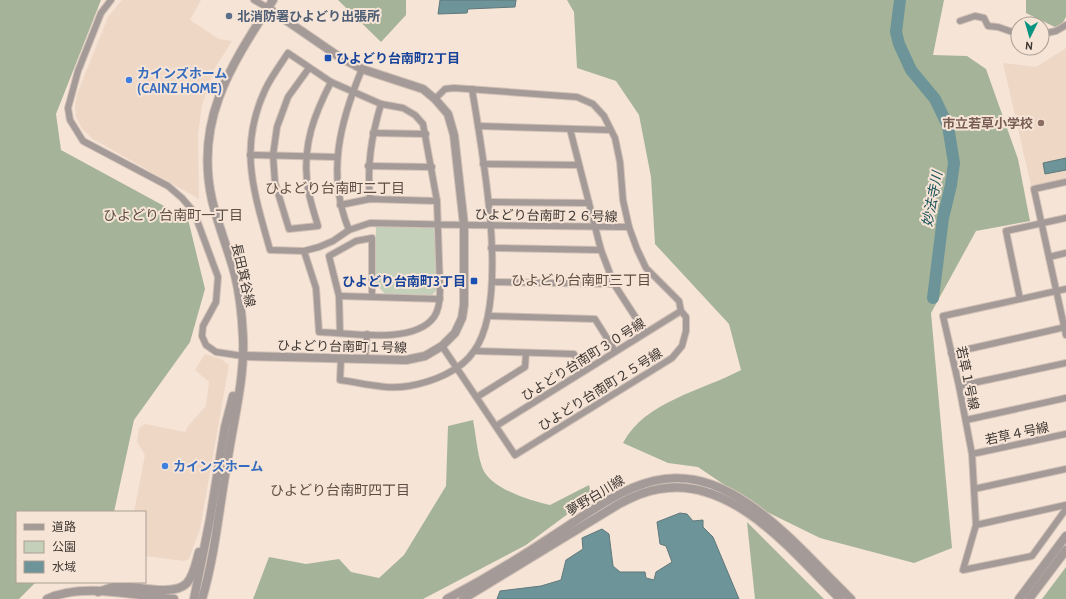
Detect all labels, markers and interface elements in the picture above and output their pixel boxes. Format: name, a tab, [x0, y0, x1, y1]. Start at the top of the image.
place label: 北消防署ひよどり出張所	[237, 8, 380, 24]
marker: 北消防署ひよどり出張所	[224, 11, 234, 21]
north arrow	[1010, 16, 1050, 56]
text: N	[1025, 39, 1034, 53]
place label: ひよどり台南町2丁目	[336, 50, 460, 66]
marker: ひよどり台南町2丁目	[323, 53, 333, 63]
place label: カインズホーム (CAINZ HOME)	[137, 65, 227, 96]
marker: カインズホーム (CAINZ HOME)	[124, 75, 134, 85]
place label: 市立若草小学校	[942, 115, 1033, 131]
marker: 市立若草小学校	[1036, 118, 1046, 128]
water label: 妙法寺川	[918, 168, 947, 228]
district label: ひよどり台南町二丁目	[265, 179, 405, 197]
district label: ひよどり台南町一丁目	[103, 206, 243, 224]
street label: ひよどり台南町２６号線	[474, 206, 618, 224]
street label: 長田箕谷線	[229, 242, 259, 308]
district label: ひよどり台南町三丁目	[511, 271, 651, 289]
place label: ひよどり台南町3丁目	[342, 273, 466, 289]
marker: ひよどり台南町3丁目	[469, 276, 479, 286]
street label: ひよどり台南町３０号線	[518, 314, 648, 404]
street label: ひよどり台南町１号線	[277, 337, 407, 355]
street label: ひよどり台南町２５号線	[535, 344, 665, 434]
street label: 若草１号線	[953, 345, 983, 411]
street label: 若草４号線	[984, 418, 1050, 448]
place label: カインズホーム	[173, 458, 263, 474]
marker: カインズホーム	[160, 461, 170, 471]
street label: 夢野白川線	[563, 471, 627, 519]
district label: ひよどり台南町四丁目	[270, 481, 410, 499]
legend	[16, 511, 146, 583]
text: 道路	[52, 519, 76, 534]
text: 公園	[52, 539, 76, 554]
text: 水域	[52, 559, 76, 574]

